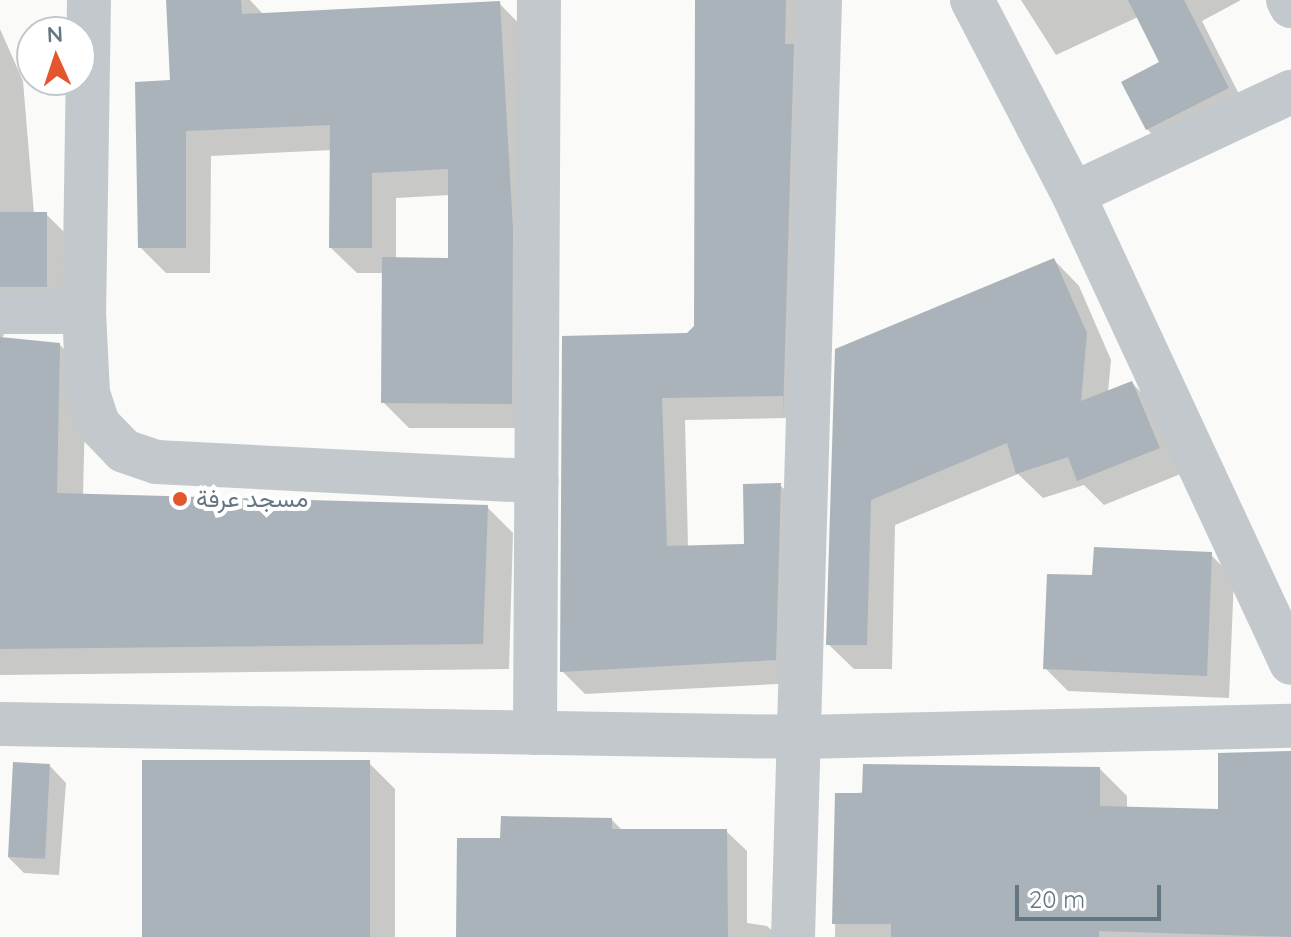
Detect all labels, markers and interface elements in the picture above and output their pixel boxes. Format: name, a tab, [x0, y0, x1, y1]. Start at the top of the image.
north arrow	[16, 16, 96, 96]
text: N	[46, 20, 64, 48]
place label: مسجد عرفة	[196, 485, 308, 513]
marker: مسجد عرفة	[171, 490, 189, 508]
scale bar	[1019, 869, 1165, 919]
text: 20 m	[1029, 884, 1085, 914]

